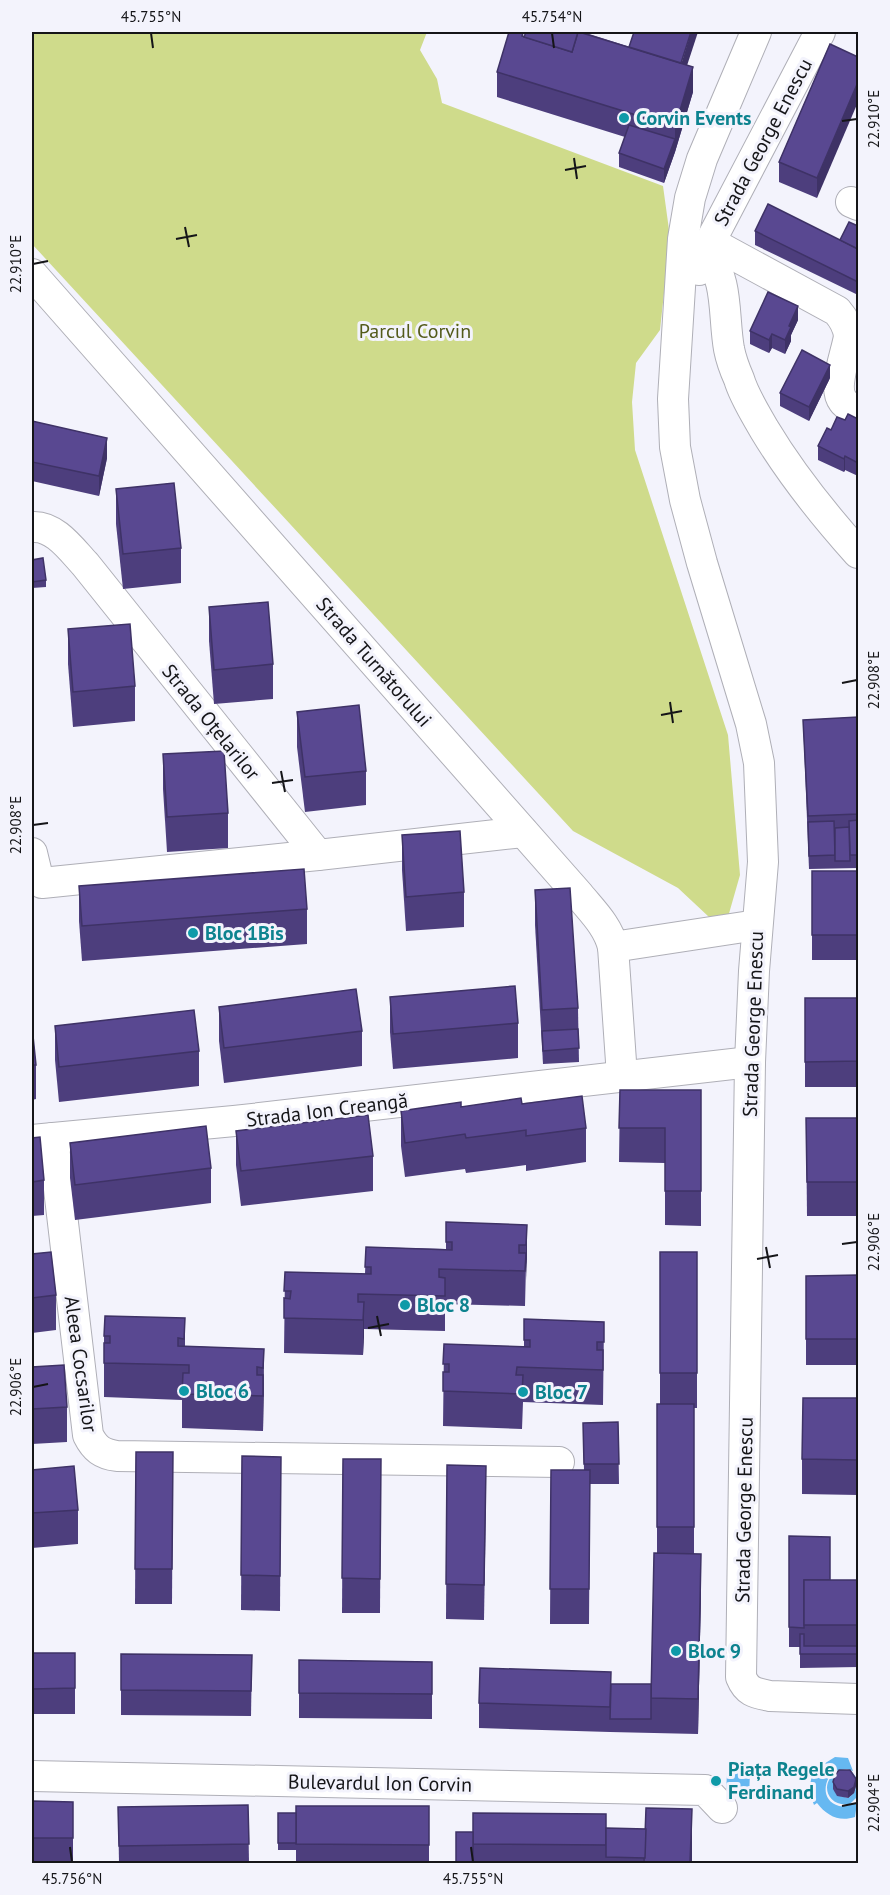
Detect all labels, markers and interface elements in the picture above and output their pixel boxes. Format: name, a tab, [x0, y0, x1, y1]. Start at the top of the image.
text: 45.755°N	[121, 7, 181, 26]
text: 45.754°N	[522, 7, 582, 26]
street label: Strada George Enescu	[708, 54, 818, 230]
text: 22.910°E	[864, 90, 883, 148]
place label: Corvin Events	[636, 105, 751, 131]
marker: Corvin Events	[617, 111, 631, 125]
text: 22.910°E	[6, 235, 25, 293]
park label: Parcul Corvin	[359, 318, 471, 344]
street label: Strada Turnătorului	[310, 592, 438, 732]
text: 22.908°E	[864, 651, 883, 709]
street label: Strada Oțelarilor	[156, 659, 266, 785]
text: 22.908°E	[6, 796, 25, 854]
place label: Bloc 1Bis	[205, 920, 284, 946]
marker: Bloc 1Bis	[186, 926, 200, 940]
street label: Strada George Enescu	[737, 931, 769, 1117]
street label: Strada Ion Creangă	[245, 1087, 409, 1133]
text: 22.906°E	[864, 1213, 883, 1271]
place label: Bloc 8	[417, 1292, 470, 1318]
street label: Aleea Cocsarilor	[59, 1294, 103, 1434]
marker: Bloc 8	[398, 1298, 412, 1312]
text: 22.906°E	[6, 1358, 25, 1416]
place label: Bloc 6	[196, 1378, 249, 1404]
place label: Bloc 7	[535, 1379, 588, 1405]
marker: Bloc 6	[177, 1384, 191, 1398]
marker: Bloc 7	[516, 1385, 530, 1399]
street label: Strada George Enescu	[729, 1417, 759, 1603]
place label: Bloc 9	[688, 1638, 741, 1664]
marker: Bloc 9	[669, 1644, 683, 1658]
place label: Piața Regele Ferdinand	[728, 1756, 835, 1805]
street label: Bulevardul Ion Corvin	[288, 1768, 472, 1798]
marker: Piața Regele Ferdinand	[709, 1774, 723, 1788]
text: 22.904°E	[864, 1774, 883, 1832]
text: 45.756°N	[42, 1869, 102, 1888]
text: 45.755°N	[443, 1869, 503, 1888]

